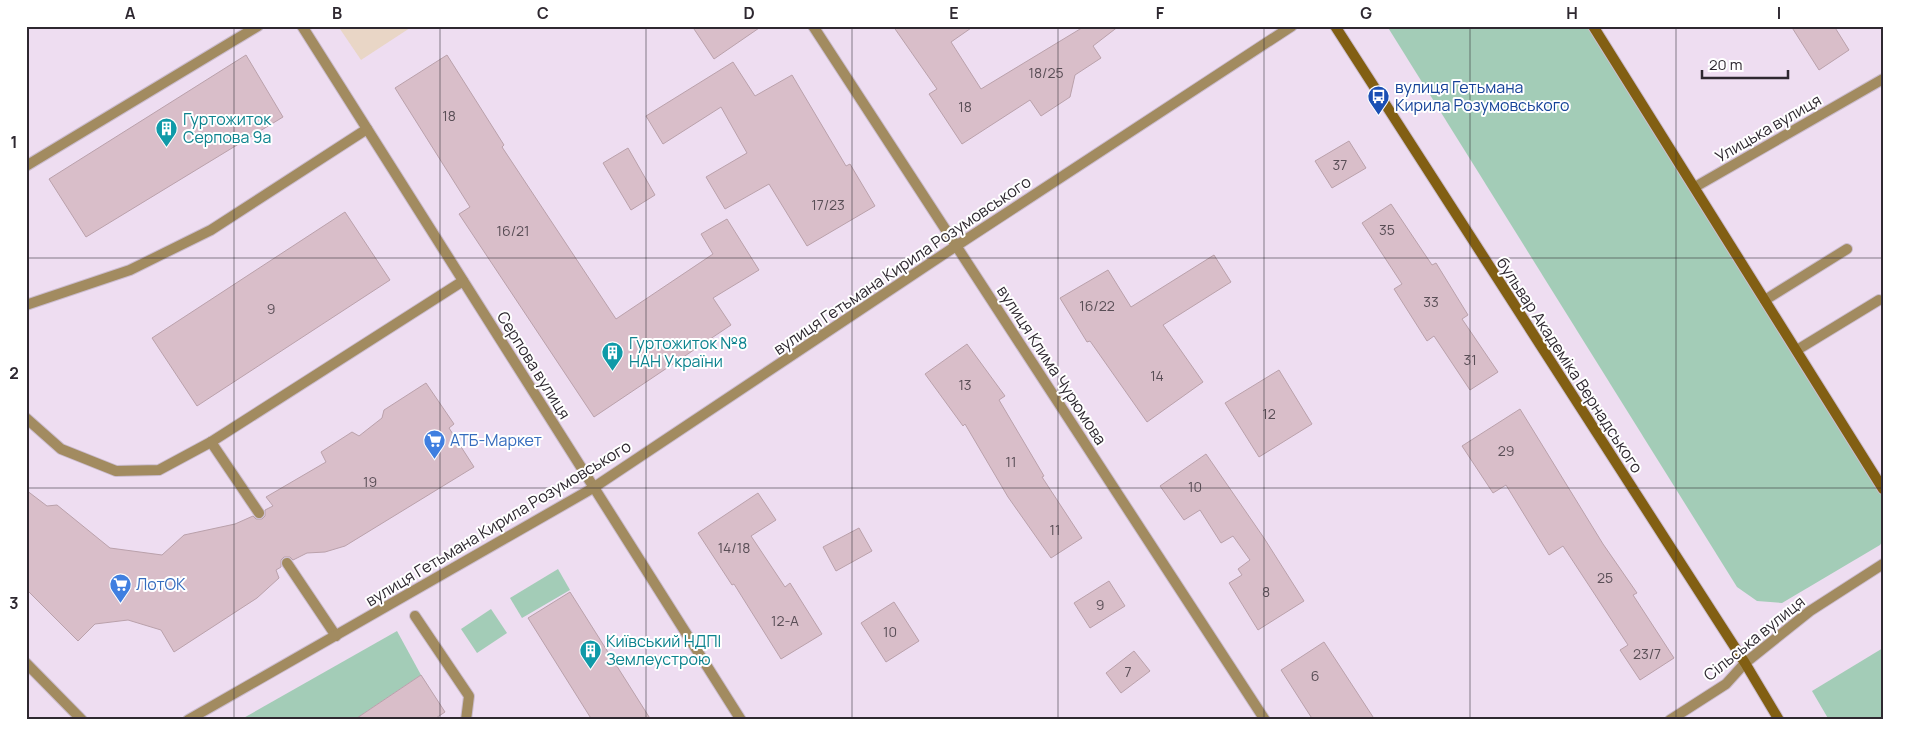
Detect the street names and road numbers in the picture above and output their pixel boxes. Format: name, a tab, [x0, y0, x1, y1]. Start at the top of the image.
street label: Улицька вулиця	[1711, 89, 1825, 167]
street label: вулиця Гетьмана Кирила Розумовського	[769, 170, 1035, 360]
street label: бульвар Академіка Вернадського	[1492, 253, 1648, 477]
street label: вулиця Клима Чурюмова	[992, 281, 1112, 449]
street label: Серпова вулиця	[492, 307, 576, 423]
street label: вулиця Гетьмана Кирила Розумовського	[361, 435, 635, 611]
street label: Сільська вулиця	[1699, 590, 1809, 686]

